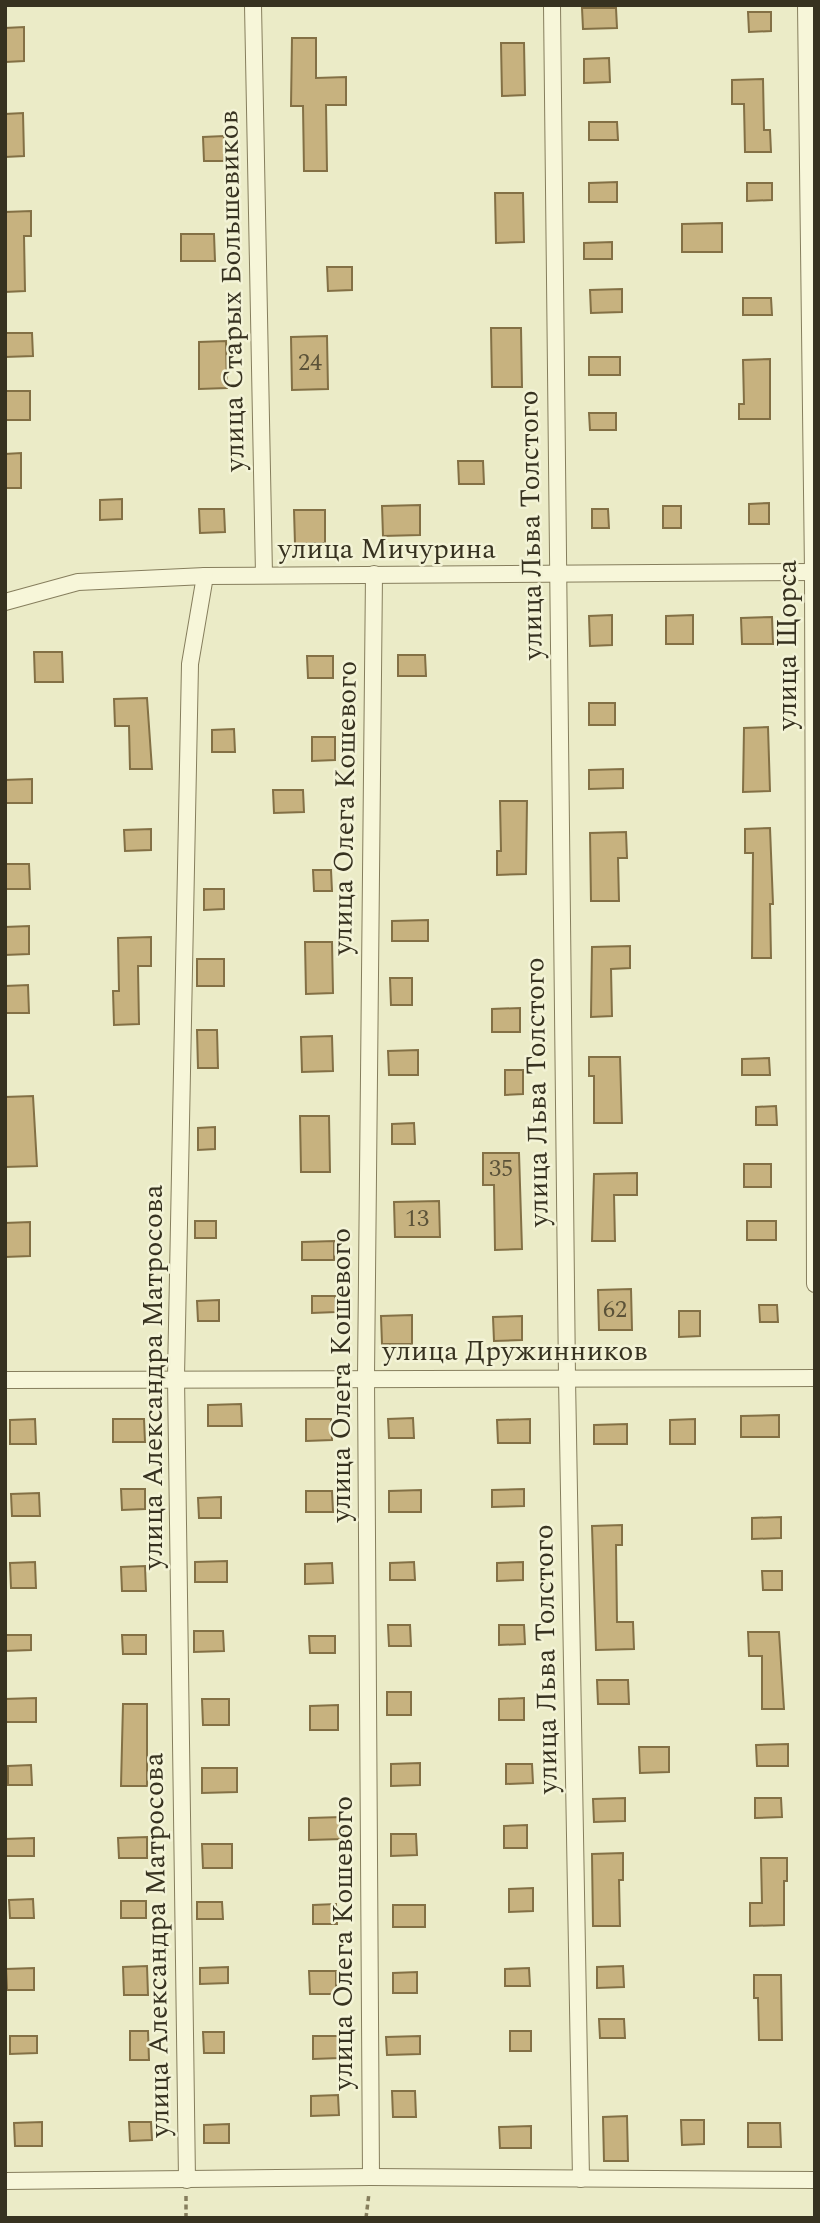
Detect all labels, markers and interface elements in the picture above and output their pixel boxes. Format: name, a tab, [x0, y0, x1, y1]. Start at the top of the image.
street label: улица Старых Большевиков	[207, 110, 257, 473]
house number: 24	[298, 345, 322, 381]
street label: улица Льва Толстого	[507, 390, 555, 661]
street label: улица Мичурина	[277, 528, 496, 571]
street label: улица Щорса	[766, 559, 809, 731]
street label: улица Олега Кошевого	[321, 660, 369, 957]
street label: улица Льва Толстого	[513, 957, 561, 1228]
house number: 35	[489, 1151, 513, 1187]
street label: улица Александра Матросова	[132, 1184, 175, 1570]
house number: 13	[405, 1201, 429, 1237]
street label: улица Олега Кошевого	[320, 1228, 363, 1523]
house number: 62	[603, 1292, 627, 1328]
street label: улица Дружинников	[382, 1330, 647, 1373]
street label: улица Льва Толстого	[522, 1524, 570, 1795]
street label: улица Александра Матросова	[132, 1752, 182, 2139]
street label: улица Олега Кошевого	[322, 1796, 365, 2091]

